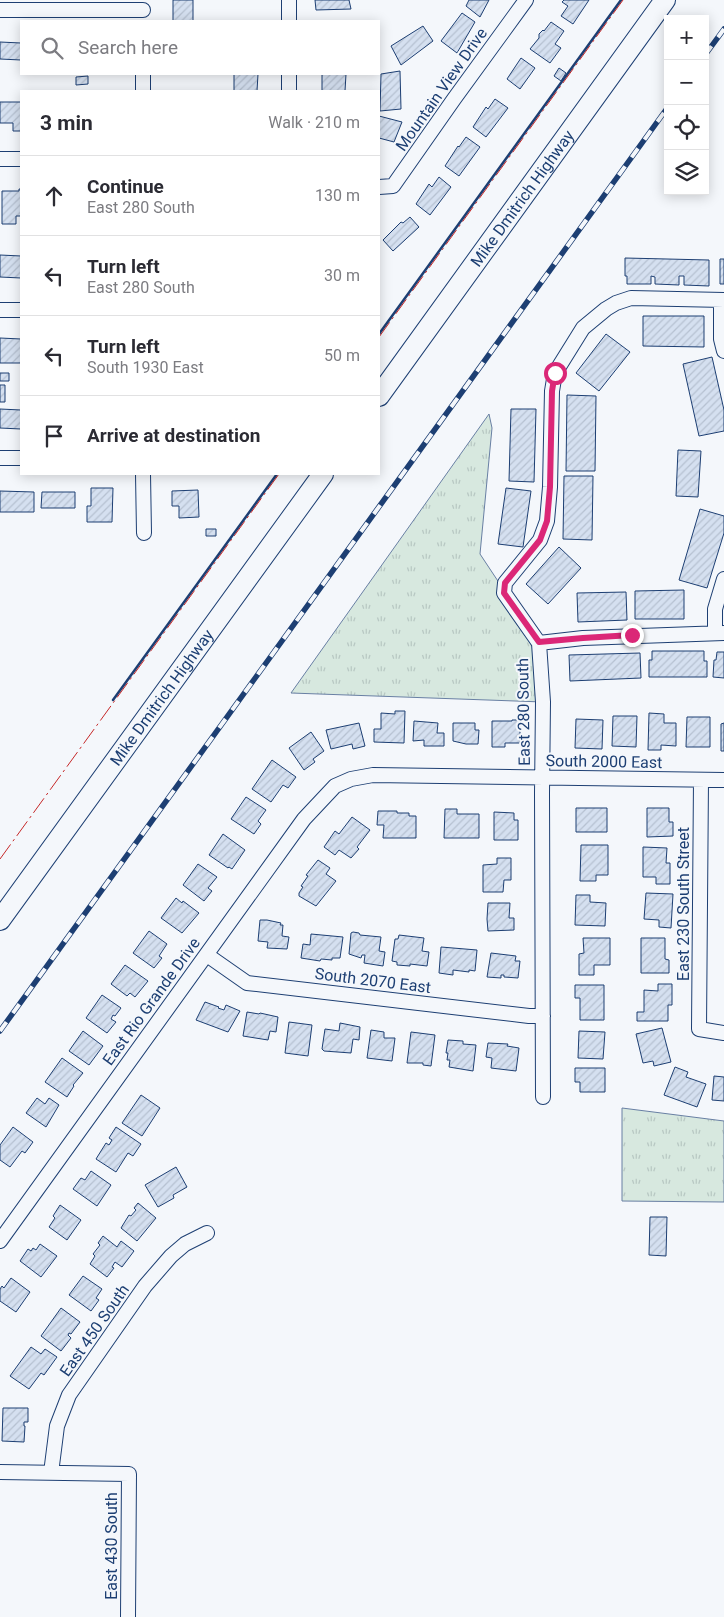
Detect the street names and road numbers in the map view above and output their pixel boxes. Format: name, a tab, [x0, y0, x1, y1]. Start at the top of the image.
street label: Mountain View Drive	[392, 24, 491, 154]
street label: Mike Dmitrich Highway	[467, 126, 578, 270]
street label: Mike Dmitrich Highway	[106, 625, 218, 769]
street label: East 280 South	[513, 658, 534, 766]
street label: South 2000 East	[545, 751, 662, 772]
street label: East 230 South Street	[674, 827, 693, 981]
street label: East Rio Grande Drive	[99, 934, 204, 1069]
street label: South 2070 East	[314, 964, 432, 997]
street label: East 450 South	[56, 1281, 133, 1380]
street label: East 430 South	[102, 1492, 121, 1600]

